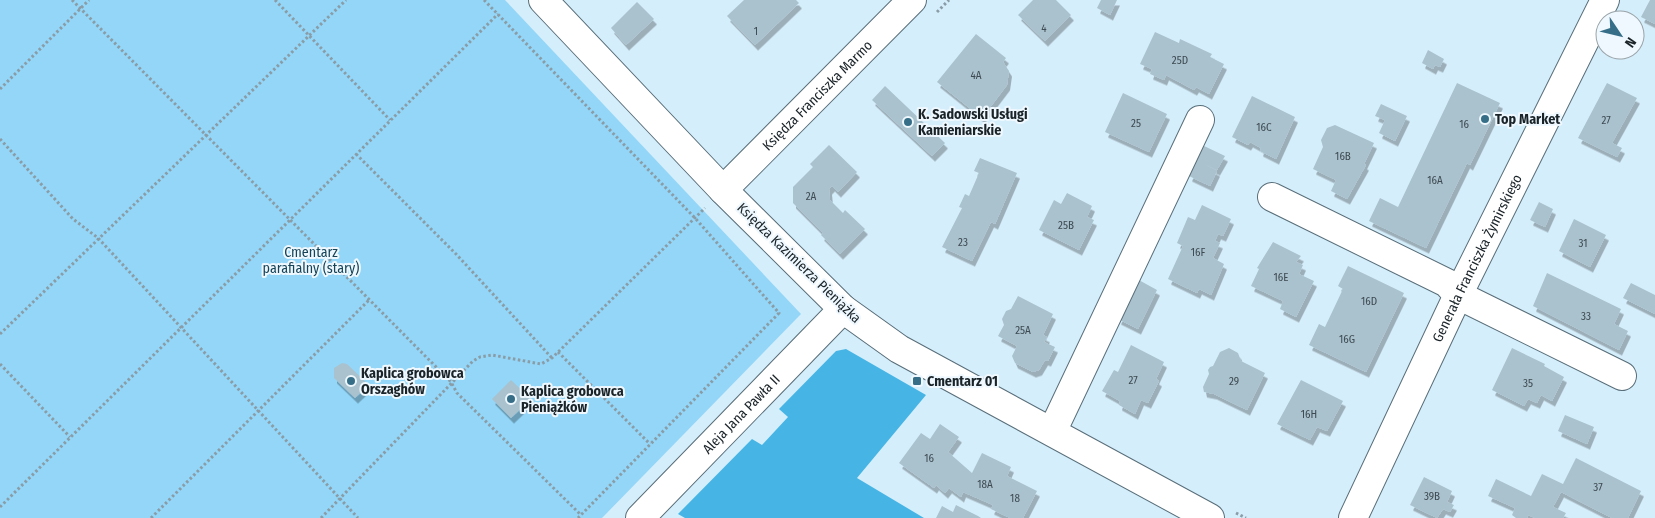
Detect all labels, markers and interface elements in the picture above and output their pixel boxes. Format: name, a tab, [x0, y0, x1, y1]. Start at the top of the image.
north arrow	[1595, 10, 1645, 60]
house number: 4	[1041, 22, 1047, 35]
house number: 1	[754, 25, 758, 38]
text: N	[1621, 34, 1640, 50]
street label: Księdza Franciszka Marmo	[759, 37, 876, 154]
house number: 25D	[1172, 54, 1188, 67]
house number: 4A	[970, 69, 982, 82]
place label: K. Sadowski Usługi Kamieniarskie	[918, 106, 1028, 139]
place label: Top Market	[1495, 111, 1561, 128]
marker: Top Market	[1479, 113, 1491, 125]
house number: 27	[1601, 114, 1611, 127]
marker: K. Sadowski Usługi Kamieniarskie	[902, 116, 914, 128]
house number: 25	[1131, 117, 1141, 130]
house number: 16	[1459, 118, 1469, 131]
house number: 16C	[1256, 121, 1272, 134]
house number: 16B	[1335, 150, 1351, 163]
street label: Generała Franciszka Żymirskiego	[1429, 171, 1525, 345]
house number: 16A	[1427, 174, 1443, 187]
house number: 2A	[806, 190, 817, 203]
street label: Księdza Kazimierza Pieniążka	[733, 199, 865, 327]
house number: 25B	[1058, 219, 1074, 232]
house number: 23	[958, 236, 968, 249]
house number: 31	[1579, 237, 1588, 250]
park label: Cmentarz parafialny (stary)	[263, 244, 359, 277]
house number: 16F	[1191, 246, 1205, 259]
house number: 16E	[1274, 271, 1288, 284]
house number: 16D	[1361, 295, 1377, 308]
house number: 33	[1581, 310, 1591, 323]
house number: 25A	[1015, 324, 1031, 337]
house number: 16G	[1339, 333, 1355, 346]
place label: Kaplica grobowca Orszaghów	[361, 365, 464, 398]
street label: Aleja Jana Pawła II	[699, 371, 783, 457]
place label: Cmentarz 01	[927, 373, 998, 390]
house number: 27	[1128, 374, 1138, 387]
marker: Kaplica grobowca Orszaghów	[345, 375, 357, 387]
marker: Cmentarz 01	[911, 375, 923, 387]
house number: 29	[1229, 375, 1239, 388]
house number: 35	[1523, 377, 1533, 390]
place label: Kaplica grobowca Pieniążków	[521, 383, 624, 416]
marker: Kaplica grobowca Pieniążków	[505, 393, 517, 405]
house number: 16H	[1301, 408, 1317, 421]
house number: 16	[924, 452, 934, 465]
house number: 18A	[977, 478, 993, 491]
house number: 37	[1593, 481, 1603, 494]
house number: 39B	[1424, 490, 1440, 503]
house number: 18	[1010, 492, 1020, 505]

